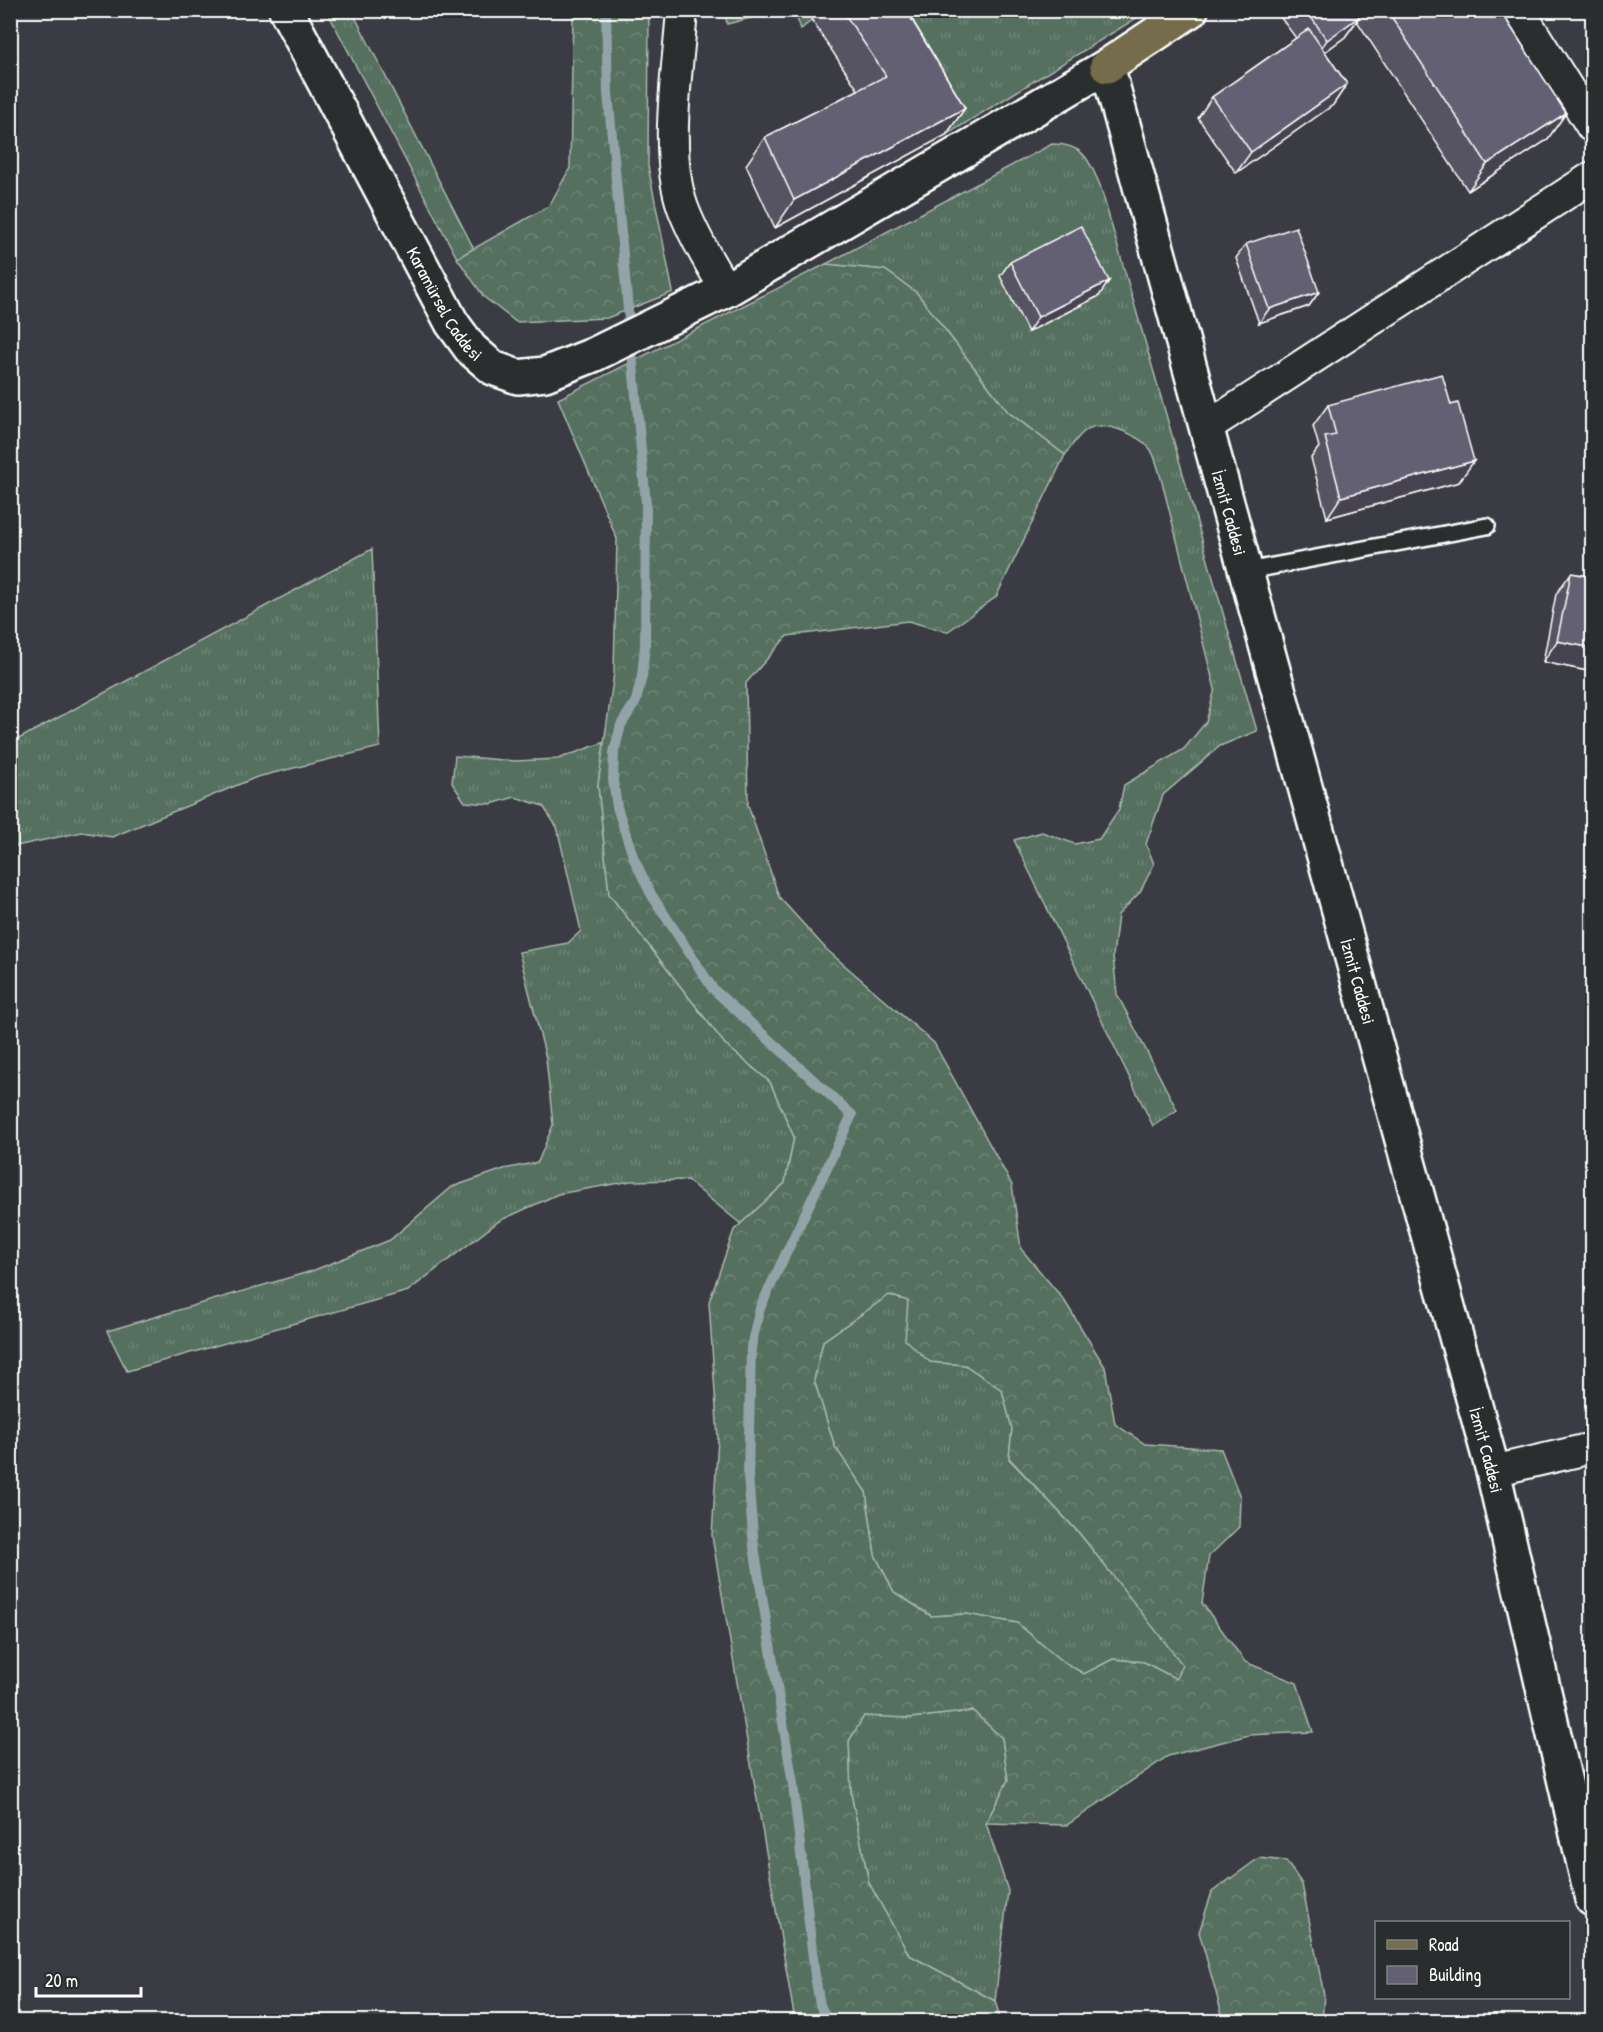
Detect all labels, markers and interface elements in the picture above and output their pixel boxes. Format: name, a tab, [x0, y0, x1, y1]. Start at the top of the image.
street label: Karamürsel Caddesi	[401, 242, 488, 366]
street label: İzmit Caddesi	[1206, 467, 1253, 558]
street label: İzmit Caddesi	[1335, 936, 1382, 1027]
street label: İzmit Caddesi	[1463, 1404, 1510, 1495]
legend	[1375, 1921, 1570, 1999]
text: Road	[1429, 1932, 1459, 1957]
scale bar	[36, 1960, 141, 1998]
text: Building	[1429, 1962, 1481, 1987]
text: 20 m	[45, 1968, 78, 1993]

